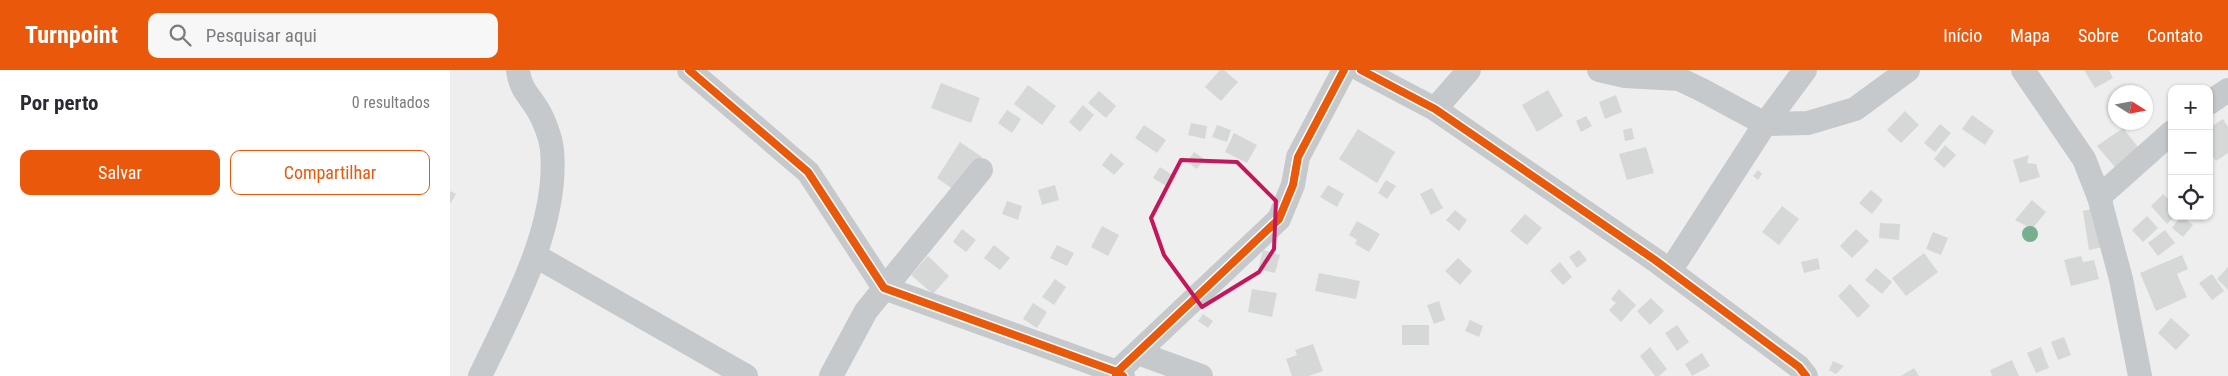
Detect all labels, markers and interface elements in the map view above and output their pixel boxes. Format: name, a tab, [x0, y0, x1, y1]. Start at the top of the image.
search box	[148, 13, 498, 58]
text: Turnpoint	[25, 21, 118, 49]
icon: search	[166, 21, 194, 49]
text: Pesquisar aqui	[206, 24, 317, 47]
text: Início	[1943, 25, 1982, 46]
text: Mapa	[2010, 25, 2050, 46]
text: Sobre	[2078, 25, 2119, 46]
text: Contato	[2147, 25, 2203, 46]
north arrow	[2108, 85, 2153, 130]
map controls	[2168, 85, 2213, 220]
button: +	[2168, 85, 2213, 130]
text: Por perto	[20, 91, 99, 115]
text: 0 resultados	[352, 93, 430, 112]
button: −	[2168, 130, 2213, 175]
button: Salvar	[20, 150, 220, 195]
button: Compartilhar	[230, 150, 430, 195]
button: locate	[2168, 175, 2213, 220]

